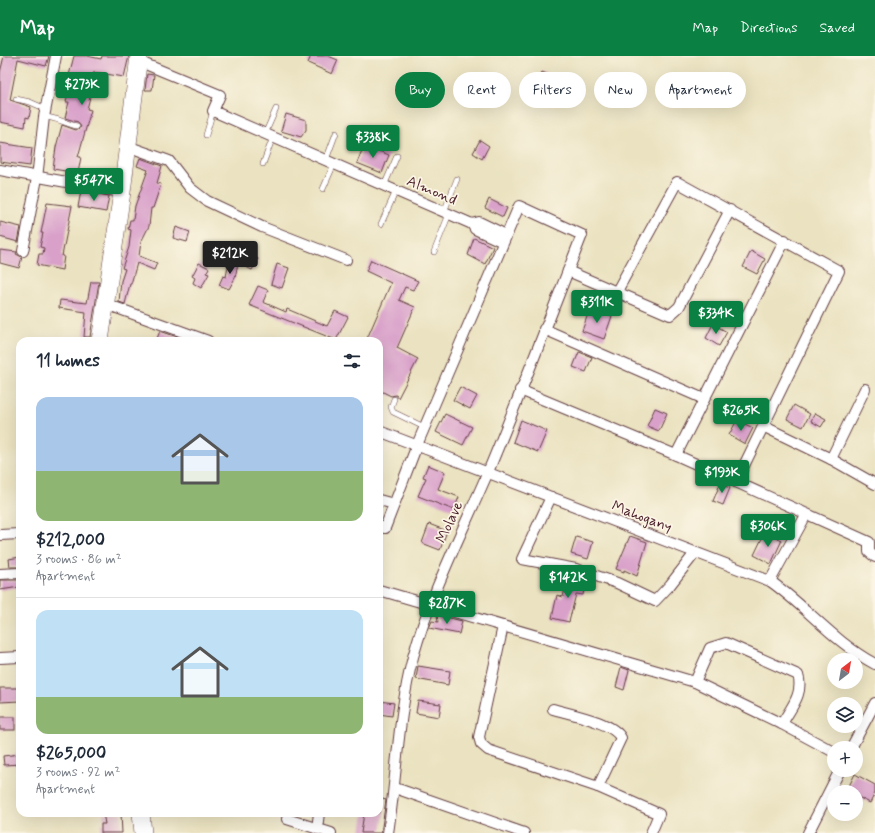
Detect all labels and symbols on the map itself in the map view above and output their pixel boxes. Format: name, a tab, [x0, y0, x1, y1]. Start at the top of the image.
pin: $273K	[54, 72, 110, 106]
pin: $338K	[345, 125, 401, 159]
pin: $547K	[66, 168, 122, 202]
street label: Almond	[404, 171, 460, 210]
pin: $212K	[202, 241, 258, 275]
pin: $311K	[569, 290, 625, 324]
pin: $334K	[688, 301, 744, 335]
pin: $265K	[713, 398, 769, 432]
pin: $193K	[694, 460, 750, 494]
street label: Mahogany	[609, 496, 675, 538]
street label: Molave	[432, 498, 468, 547]
pin: $306K	[740, 514, 796, 548]
pin: $142K	[540, 565, 596, 599]
pin: $287K	[419, 591, 475, 625]
north arrow	[827, 653, 863, 689]

